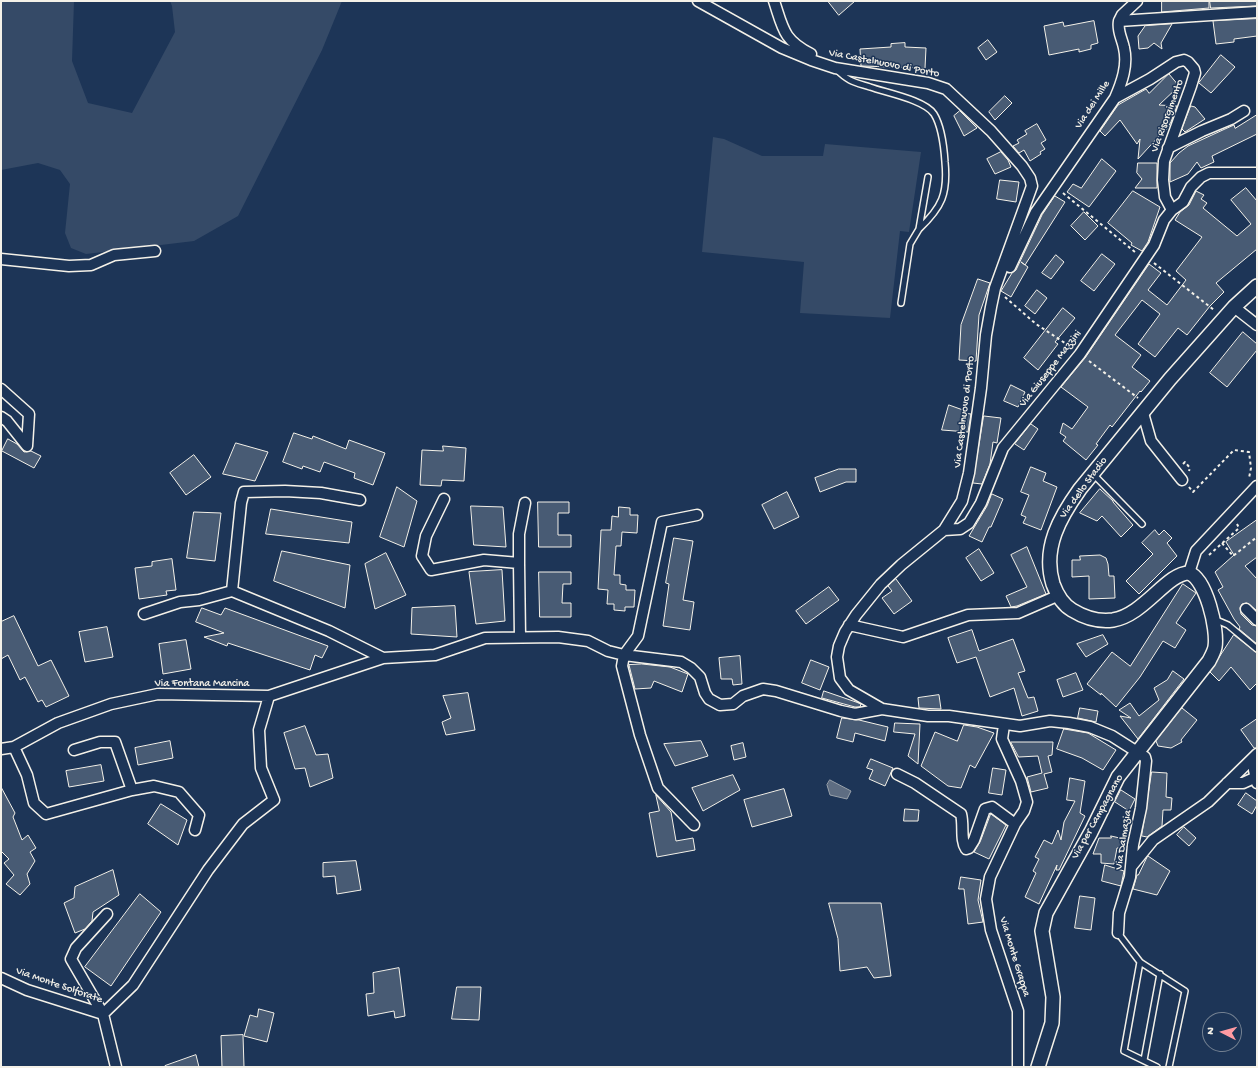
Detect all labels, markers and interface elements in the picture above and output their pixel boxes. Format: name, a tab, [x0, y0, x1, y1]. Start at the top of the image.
street label: Via Castelnuovo di Porto	[828, 47, 940, 81]
street label: Via dei Mille	[1073, 78, 1113, 132]
street label: Via Risorgimento	[1149, 78, 1187, 154]
street label: Via Giuseppe Mazzini	[1017, 328, 1085, 410]
street label: Via Castelnuovo di Porto	[952, 355, 978, 469]
street label: Via dello Stadio	[1057, 455, 1111, 521]
street label: Via Fontana Mancina	[155, 677, 249, 691]
street label: Via per Campagnano	[1069, 772, 1127, 862]
street label: Via Dalmazia	[1113, 809, 1135, 871]
street label: Via Monte Grappa	[996, 916, 1032, 998]
street label: Via Monte Solforate	[14, 965, 104, 1007]
north arrow	[1202, 1012, 1242, 1052]
text: N	[1205, 1027, 1217, 1035]

